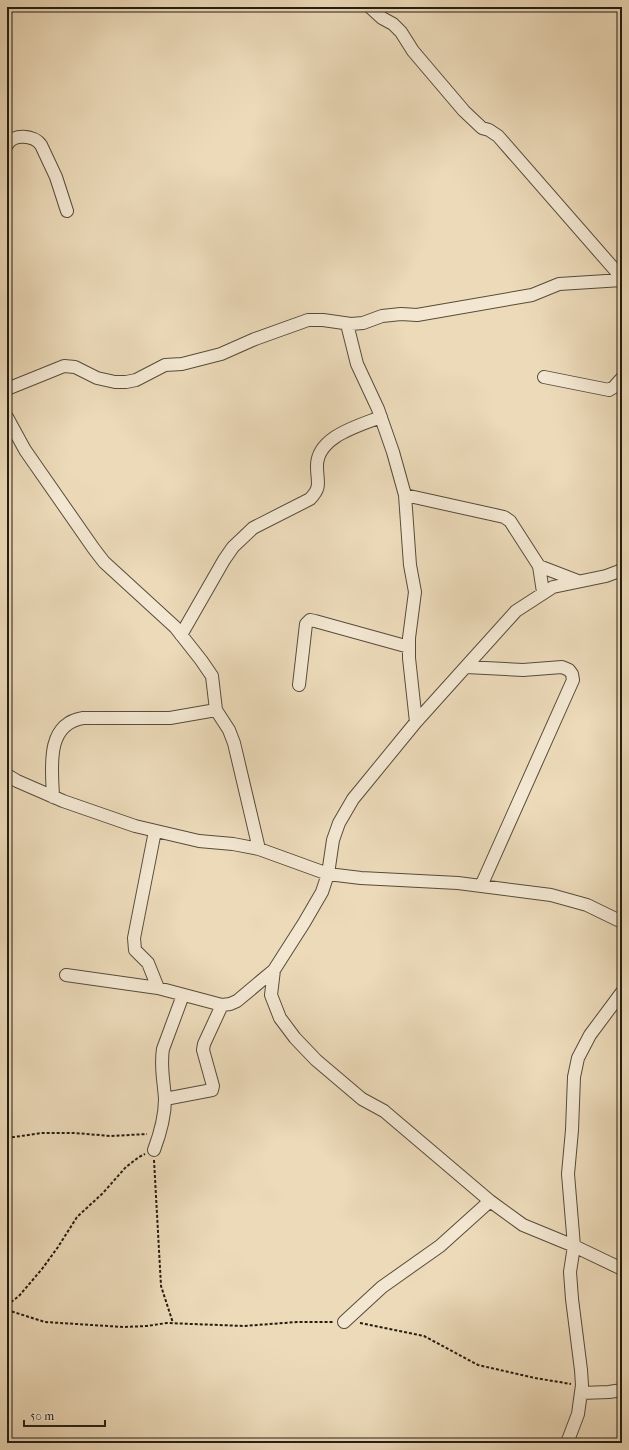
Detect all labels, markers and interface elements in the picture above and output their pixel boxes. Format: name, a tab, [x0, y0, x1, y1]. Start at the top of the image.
scale bar	[24, 1402, 105, 1428]
text: 50 m	[30, 1409, 54, 1423]

